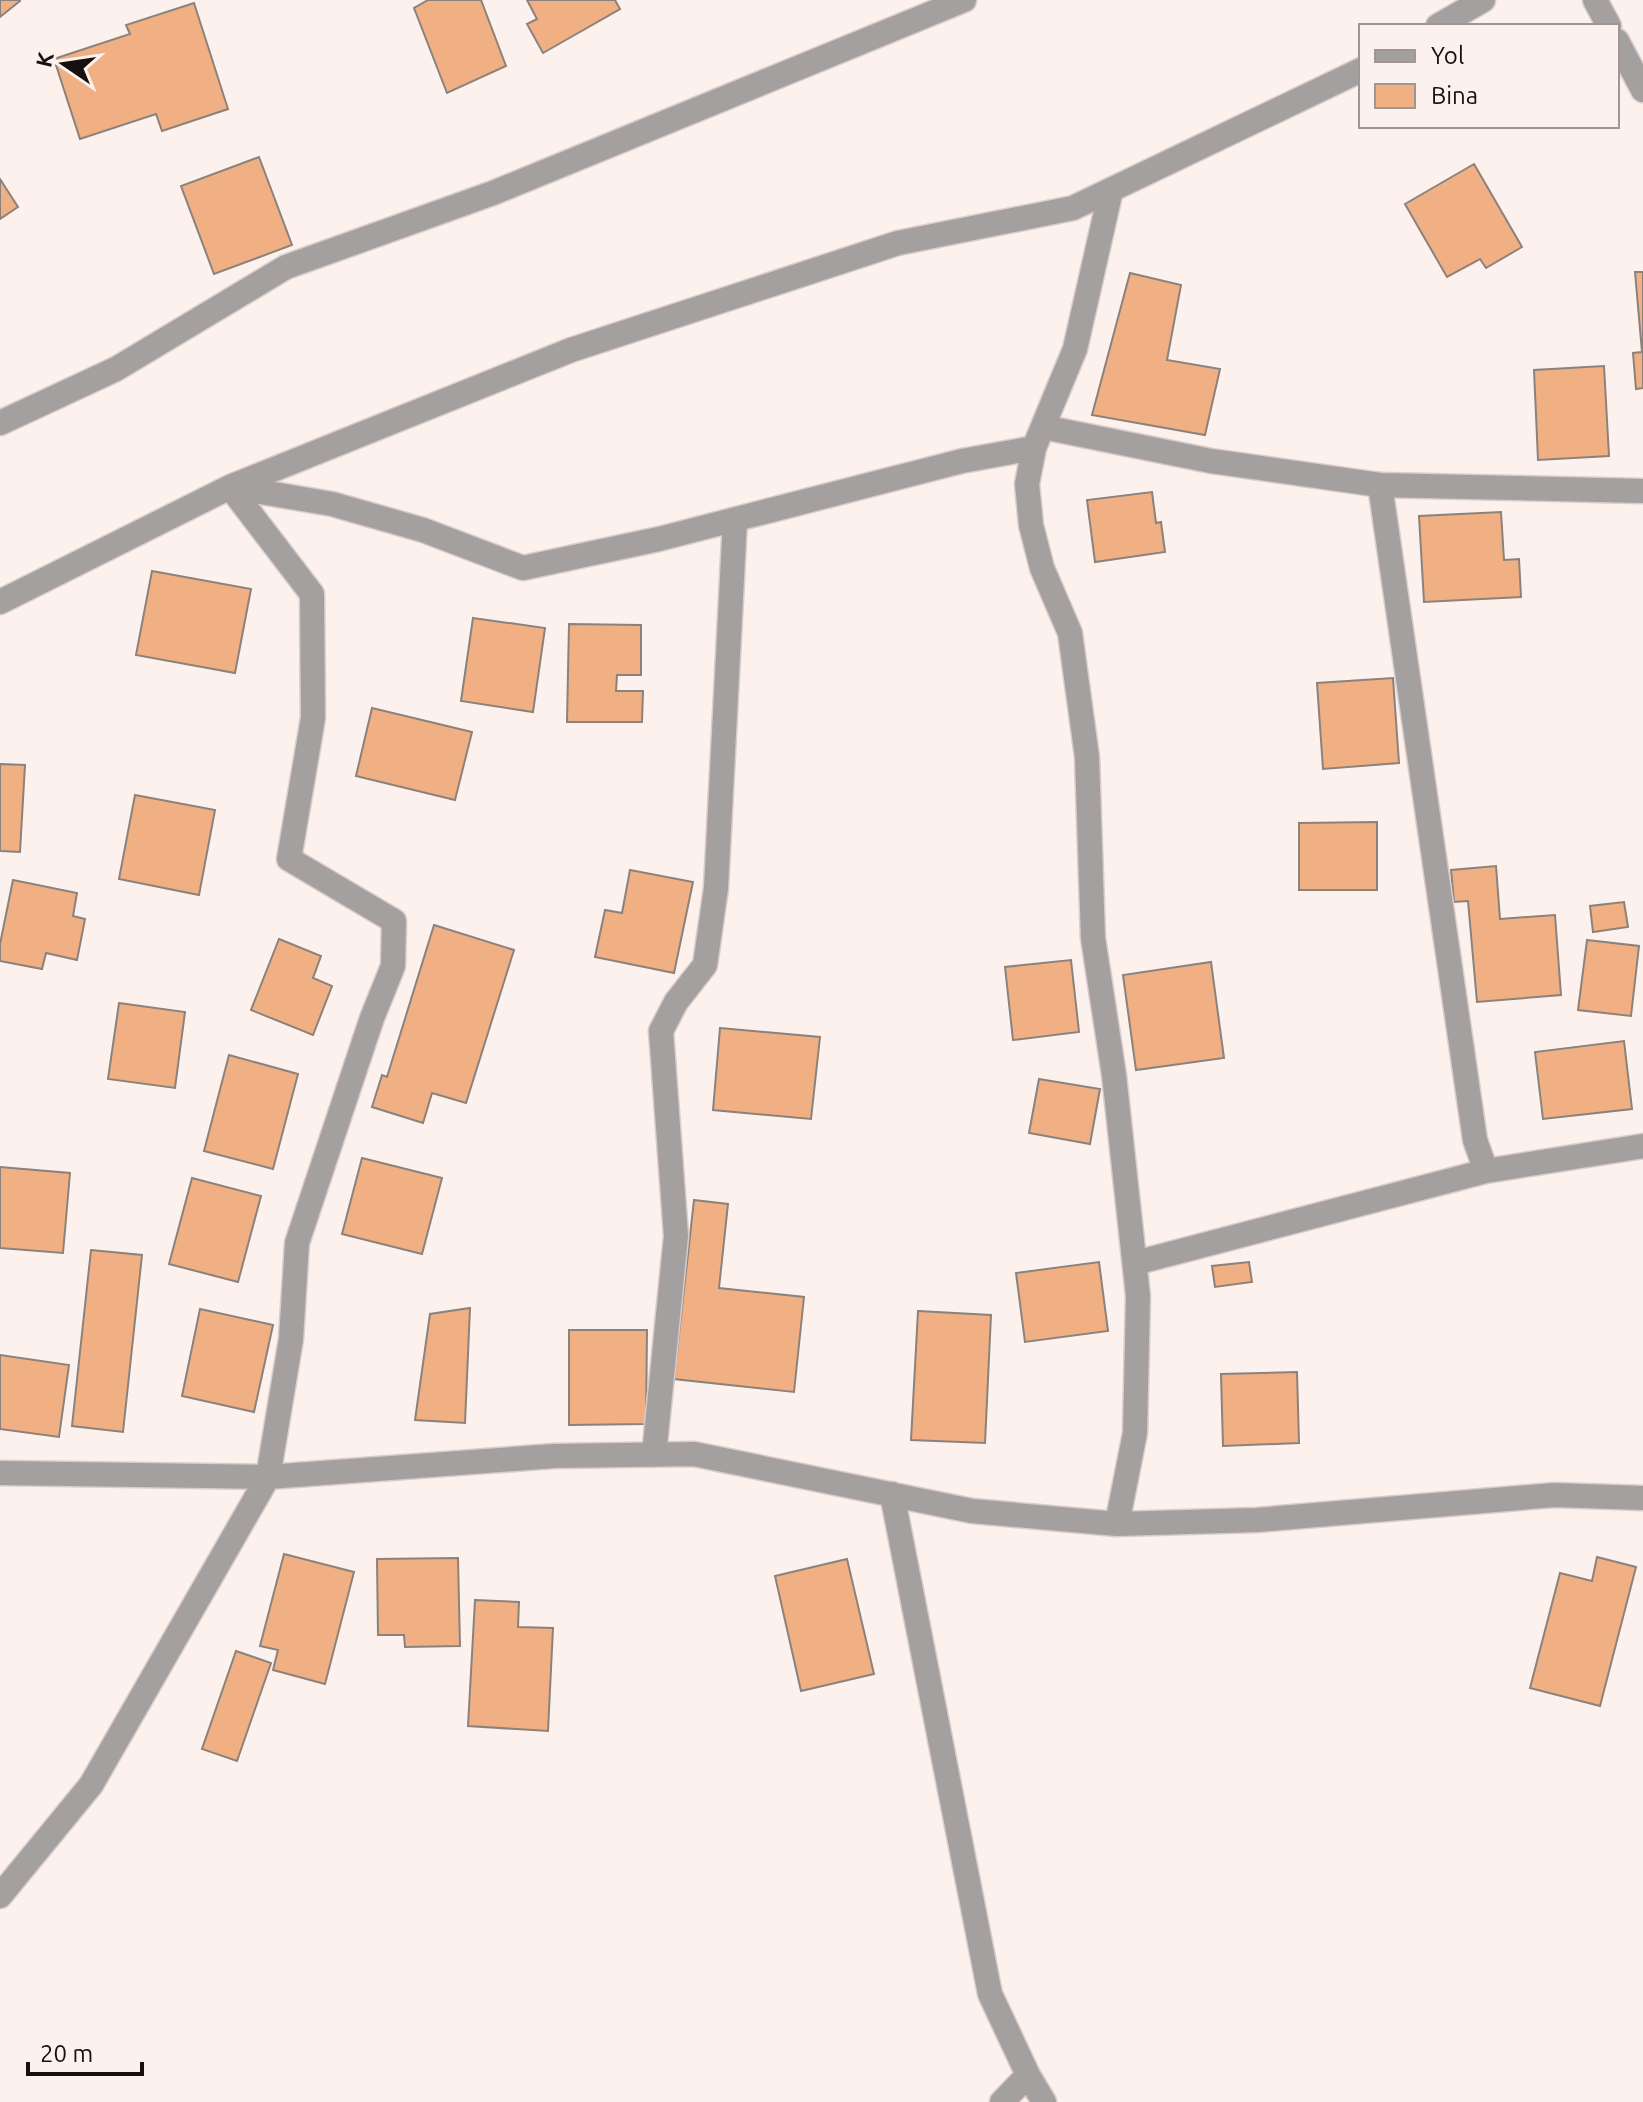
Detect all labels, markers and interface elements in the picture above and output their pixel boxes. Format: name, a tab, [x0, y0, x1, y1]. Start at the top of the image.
north arrow	[24, 24, 104, 104]
legend	[1359, 24, 1619, 128]
text: Yol	[1431, 42, 1464, 69]
text: K	[30, 49, 58, 69]
text: Bina	[1431, 82, 1478, 109]
scale bar	[28, 2026, 142, 2076]
text: 20 m	[40, 2040, 93, 2067]

